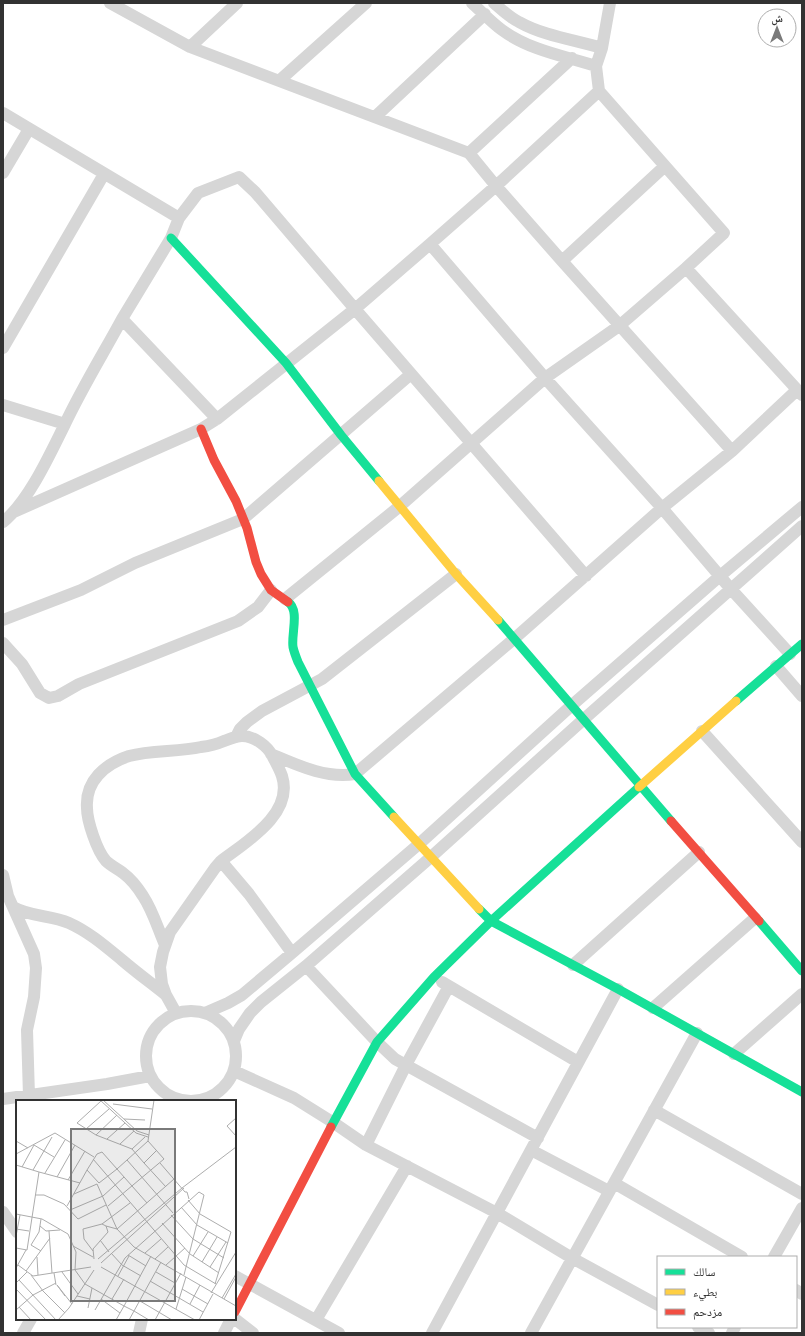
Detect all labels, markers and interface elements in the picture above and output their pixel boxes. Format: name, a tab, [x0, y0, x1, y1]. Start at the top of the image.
north arrow	[757, 8, 797, 48]
text: ش	[771, 12, 783, 26]
inset map	[16, 1100, 236, 1320]
legend	[657, 1256, 797, 1328]
text: سالك	[693, 1265, 715, 1279]
text: بطيء	[693, 1285, 717, 1302]
text: مزدحم	[693, 1305, 722, 1320]

